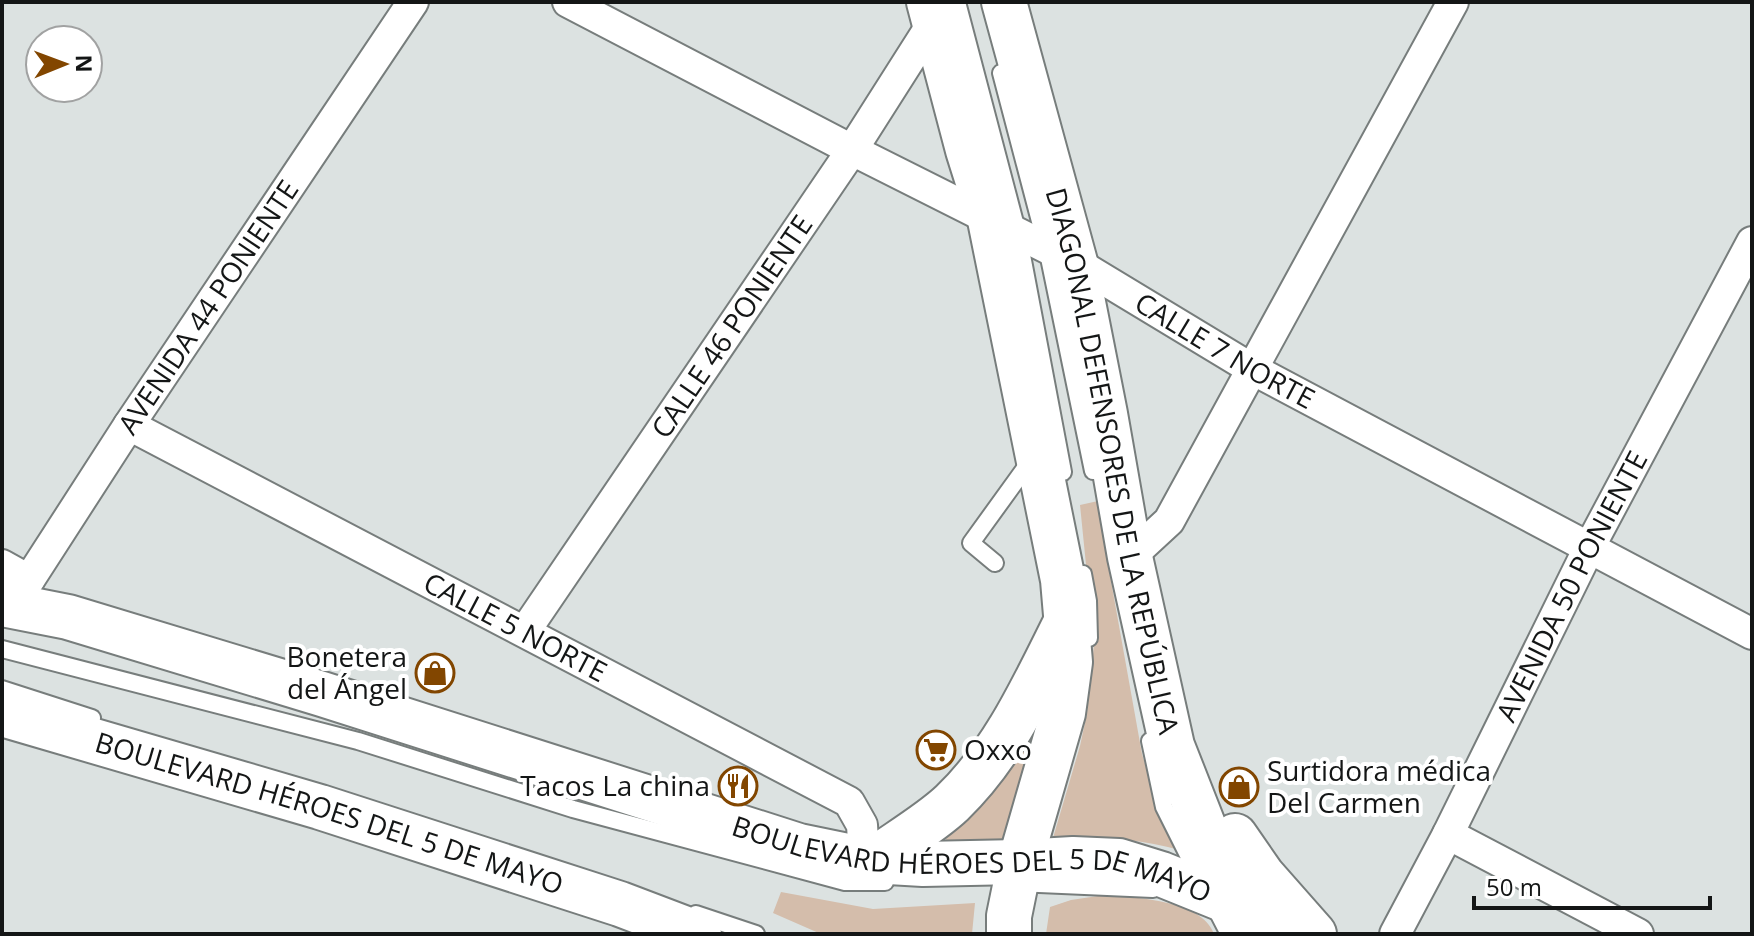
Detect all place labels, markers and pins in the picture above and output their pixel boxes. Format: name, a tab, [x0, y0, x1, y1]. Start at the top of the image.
place label: Bonetera del Ángel	[286, 637, 407, 707]
shop icon: Bonetera del Ángel	[414, 652, 456, 694]
supermarket icon: Oxxo	[915, 729, 957, 771]
place label: Oxxo	[964, 730, 1032, 768]
place label: Surtidora médica Del Carmen	[1267, 751, 1491, 821]
restaurant icon: Tacos La china	[717, 765, 759, 807]
place label: Tacos La china	[520, 766, 710, 804]
shop icon: Surtidora médica Del Carmen	[1218, 766, 1260, 808]

